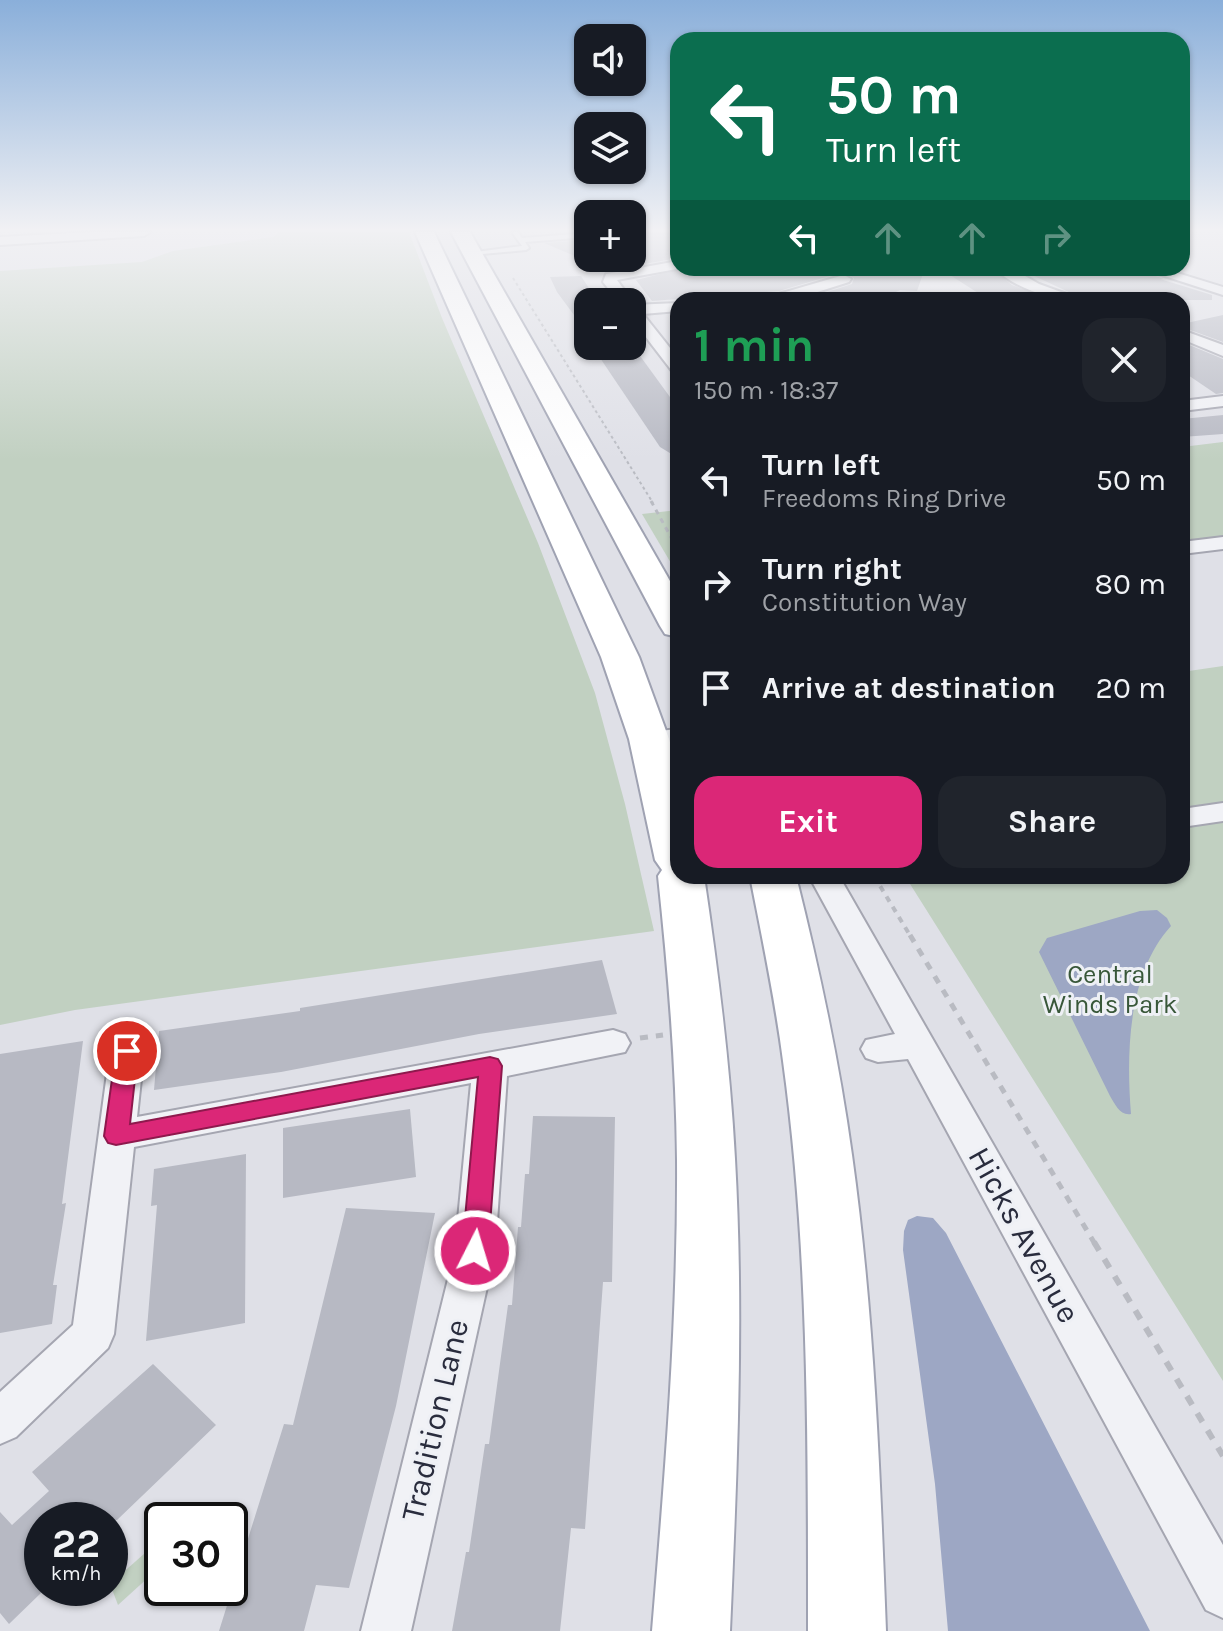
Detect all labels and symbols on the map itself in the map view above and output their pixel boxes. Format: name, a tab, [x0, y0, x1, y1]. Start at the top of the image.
park label: Central Winds Park	[1043, 959, 1177, 1020]
pin	[93, 1017, 161, 1085]
street label: Hicks Avenue	[961, 1141, 1087, 1329]
position arrow	[433, 1209, 517, 1293]
street label: Tradition Lane	[394, 1316, 476, 1524]
speed limit sign: 30	[144, 1502, 248, 1606]

